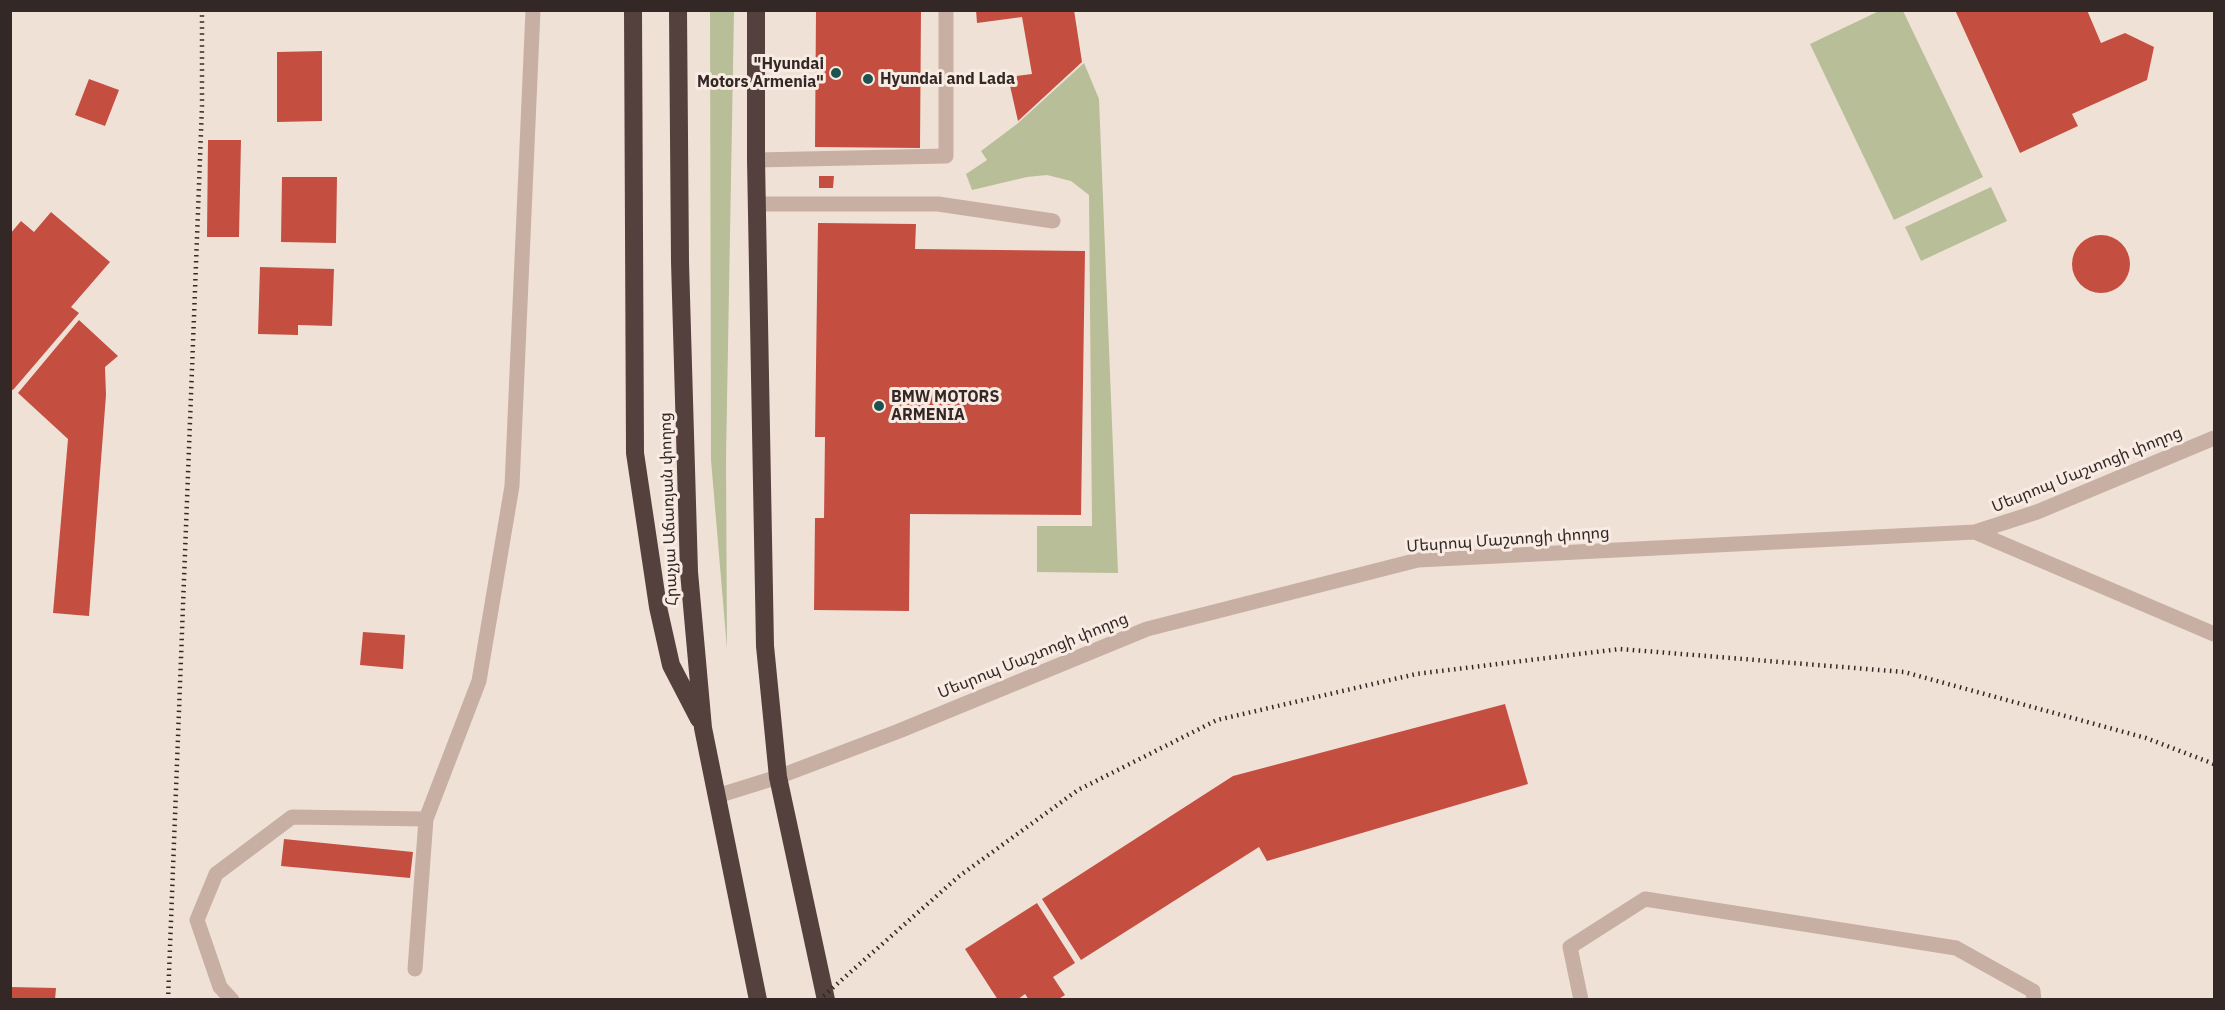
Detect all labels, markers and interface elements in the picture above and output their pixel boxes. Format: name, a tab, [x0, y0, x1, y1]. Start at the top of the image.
place label: "Hyundai Motors Armenia"	[697, 54, 824, 92]
marker: "Hyundai Motors Armenia"	[829, 66, 843, 80]
place label: Hyundai and Lada	[880, 69, 1015, 89]
marker: Hyundai and Lada	[861, 72, 875, 86]
place label: BMW MOTORS ARMENIA	[891, 387, 999, 425]
marker: BMW MOTORS ARMENIA	[872, 399, 886, 413]
street label: Հրաչյա Աճառյան փողոց	[656, 412, 682, 606]
street label: Մեսրոպ Մաշտոցի փողոց	[1989, 423, 2185, 517]
street label: Մեսրոպ Մաշտոցի փողոց	[1406, 523, 1610, 557]
street label: Մեսրոպ Մաշտոցի փողոց	[935, 609, 1131, 703]

